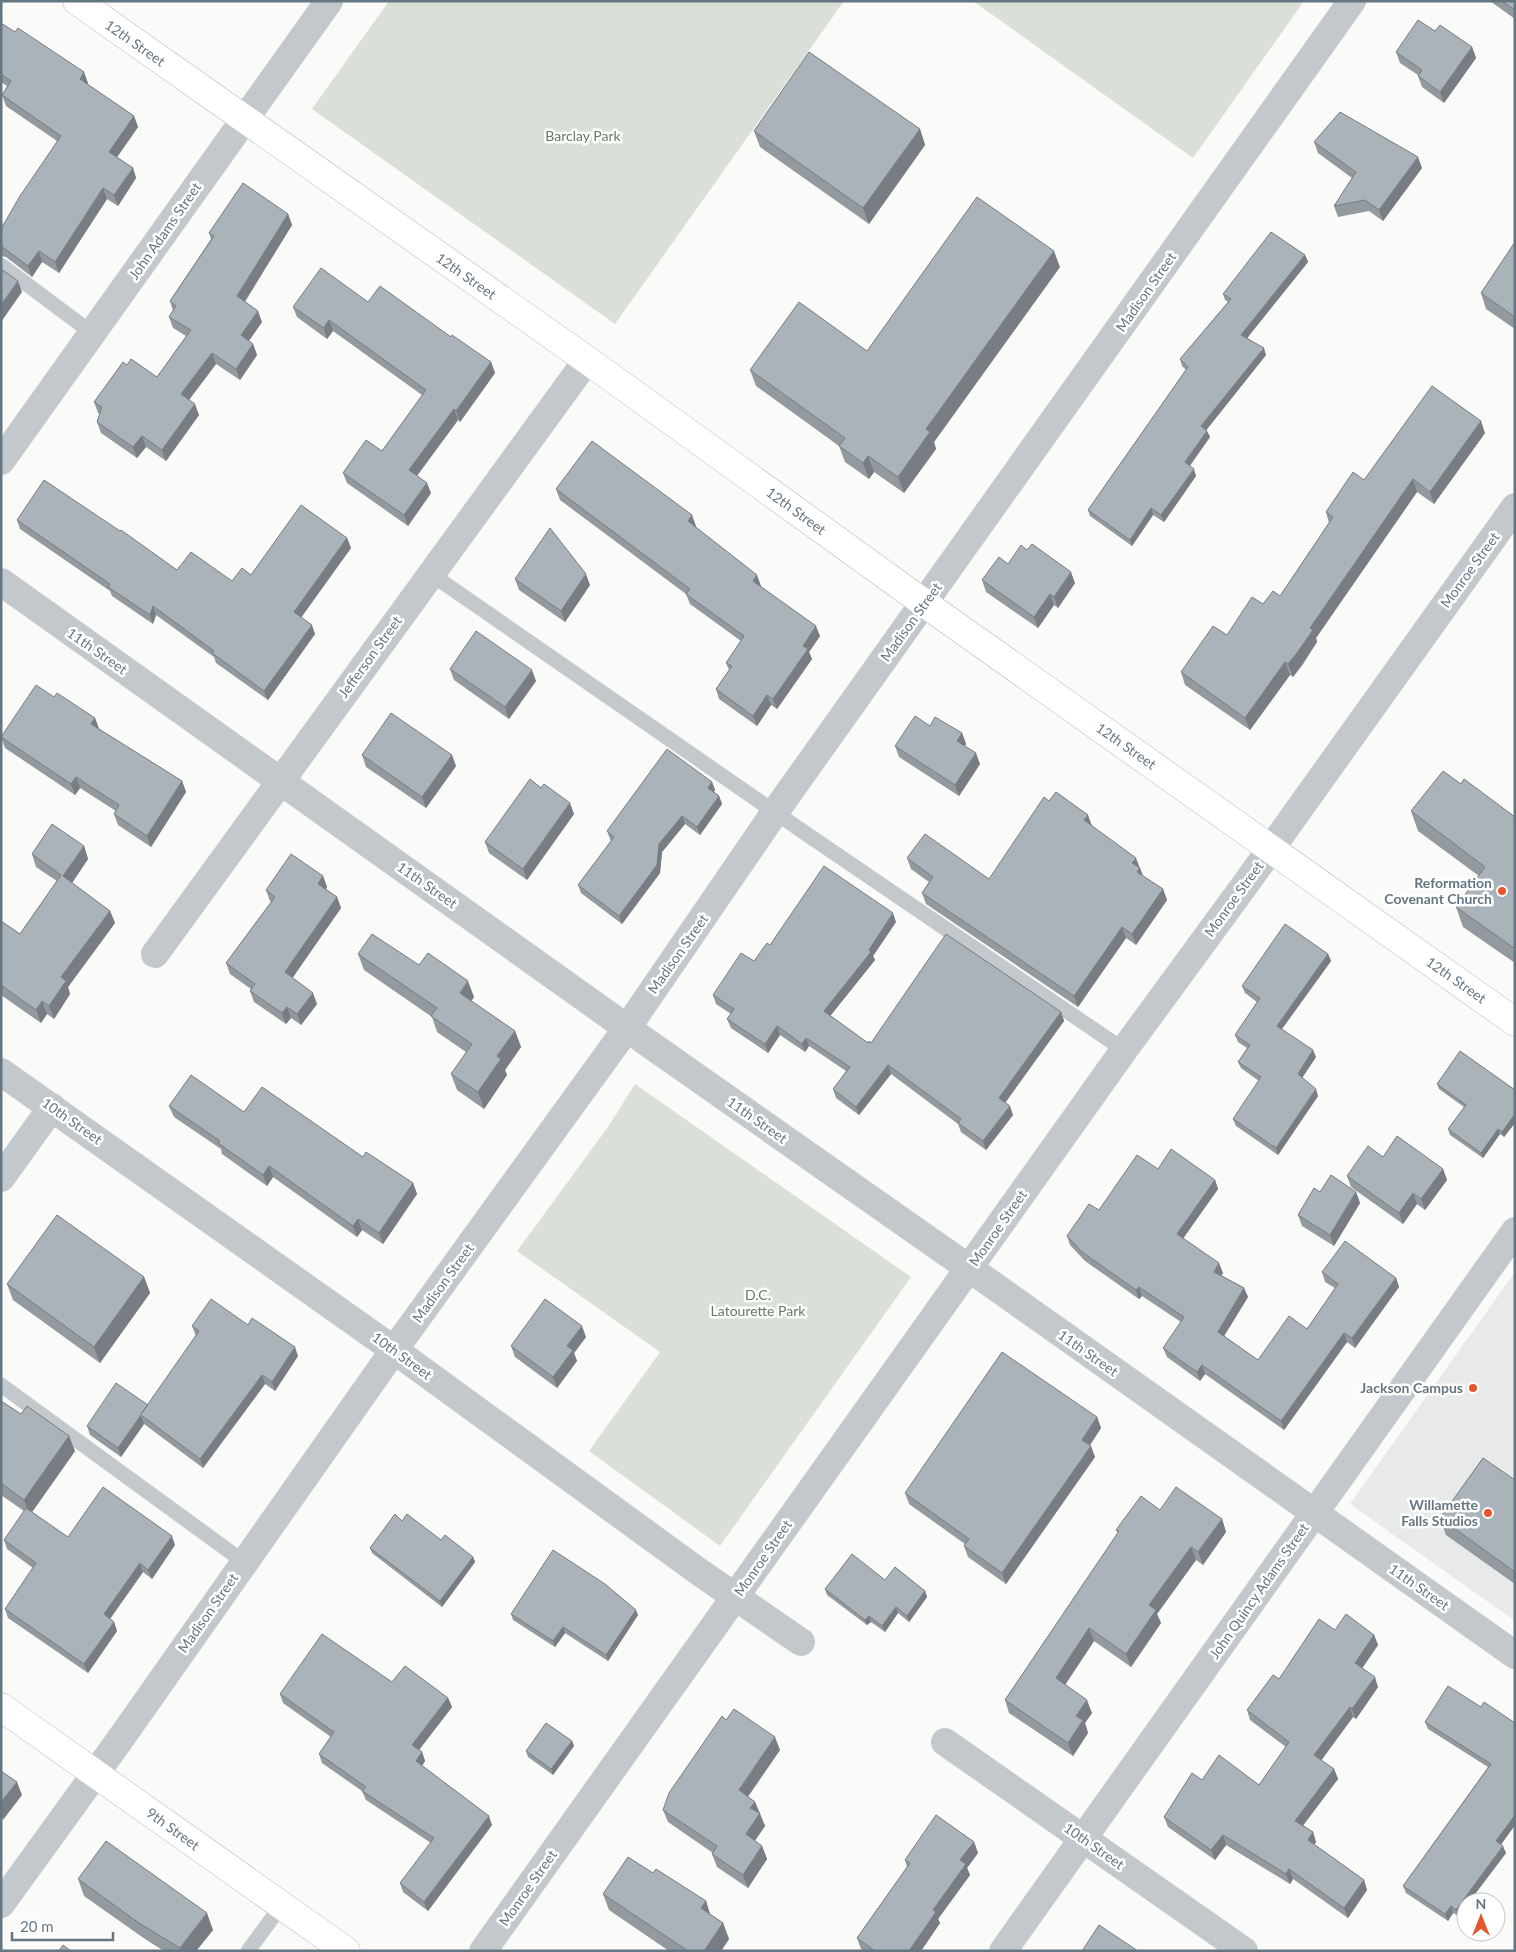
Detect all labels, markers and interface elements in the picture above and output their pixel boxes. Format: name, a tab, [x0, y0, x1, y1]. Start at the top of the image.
street label: 12th Street	[102, 16, 169, 69]
park label: Barclay Park	[545, 127, 622, 144]
street label: John Adams Street	[125, 179, 204, 282]
street label: 12th Street	[433, 249, 500, 302]
street label: Madison Street	[1112, 249, 1179, 335]
street label: 12th Street	[763, 483, 829, 538]
street label: Monroe Street	[1437, 529, 1503, 611]
street label: Madison Street	[876, 579, 945, 664]
street label: Jefferson Street	[334, 613, 405, 701]
street label: 11th Street	[64, 624, 131, 677]
street label: 12th Street	[1093, 719, 1160, 772]
street label: 11th Street	[394, 858, 461, 911]
street label: Monroe Street	[1201, 858, 1267, 940]
place label: Reformation Covenant Church	[1384, 874, 1492, 907]
marker: Reformation Covenant Church	[1496, 885, 1508, 897]
street label: Madison Street	[644, 911, 711, 997]
street label: 12th Street	[1423, 953, 1490, 1006]
street label: 11th Street	[724, 1093, 791, 1146]
street label: 10th Street	[39, 1094, 106, 1147]
street label: Monroe Street	[965, 1186, 1030, 1269]
street label: Madison Street	[408, 1240, 477, 1325]
park label: D.C. Latourette Park	[711, 1286, 806, 1319]
street label: 11th Street	[1055, 1326, 1122, 1379]
street label: 10th Street	[369, 1328, 435, 1383]
place label: Jackson Campus	[1360, 1379, 1463, 1396]
marker: Jackson Campus	[1467, 1382, 1479, 1394]
place label: Willamette Falls Studios	[1401, 1496, 1479, 1529]
marker: Willamette Falls Studios	[1482, 1507, 1494, 1519]
street label: Monroe Street	[730, 1516, 795, 1599]
street label: John Quincy Adams Street	[1205, 1520, 1312, 1662]
street label: 11th Street	[1386, 1560, 1453, 1613]
street label: Madison Street	[174, 1570, 241, 1656]
street label: 9th Street	[143, 1804, 203, 1854]
street label: 10th Street	[1061, 1819, 1128, 1872]
street label: Monroe Street	[495, 1846, 560, 1929]
north arrow	[1456, 1892, 1506, 1942]
text: N	[1476, 1895, 1486, 1912]
scale bar	[12, 1910, 114, 1942]
text: 20 m	[20, 1917, 54, 1935]

